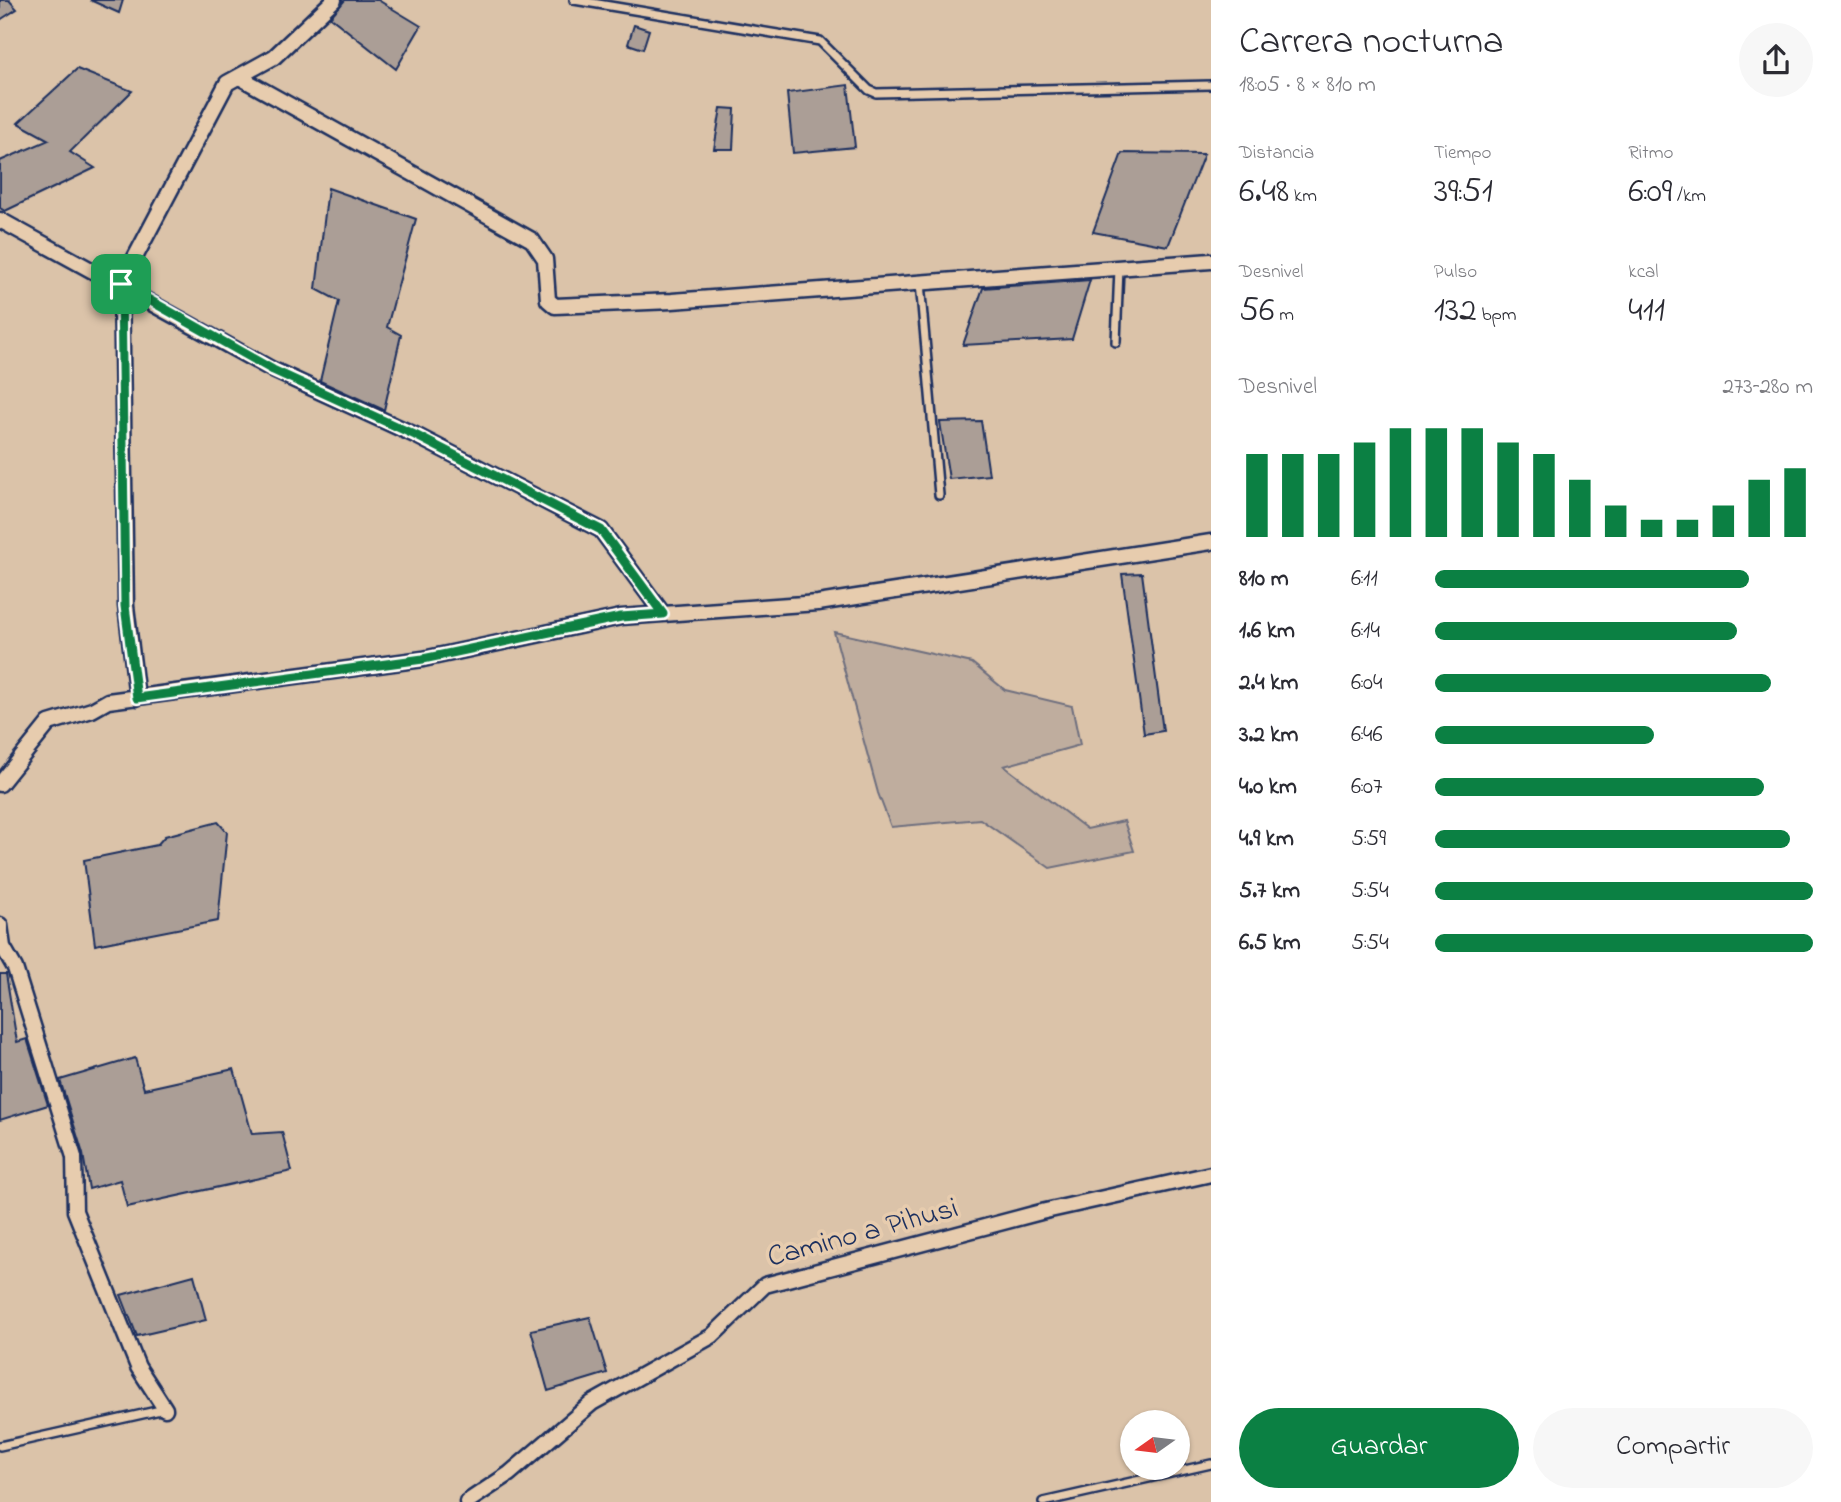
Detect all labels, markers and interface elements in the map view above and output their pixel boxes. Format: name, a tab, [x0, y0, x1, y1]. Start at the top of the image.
text: Carrera nocturna	[1239, 15, 1504, 71]
button: share	[1739, 23, 1813, 97]
text: 18:05 · 8 × 810 m	[1239, 69, 1376, 102]
text: Distancia	[1239, 140, 1314, 167]
text: Tiempo	[1434, 140, 1491, 167]
text: Ritmo	[1628, 140, 1673, 167]
text: 6.48	[1239, 167, 1289, 218]
text: 39:51	[1434, 167, 1493, 218]
text: 6:09	[1628, 167, 1672, 218]
text: km	[1289, 183, 1317, 210]
text: /km	[1672, 183, 1706, 210]
pin	[91, 254, 151, 314]
text: Desnivel	[1239, 259, 1304, 286]
text: Pulso	[1434, 259, 1477, 286]
text: kcal	[1628, 259, 1659, 286]
icon: arrive	[102, 265, 140, 303]
text: 56	[1239, 286, 1274, 337]
text: 132	[1434, 286, 1477, 337]
text: 411	[1628, 286, 1665, 337]
text: m	[1274, 302, 1294, 329]
text: bpm	[1477, 302, 1517, 329]
text: Desnivel	[1239, 371, 1317, 404]
text: 273–280 m	[1722, 371, 1813, 404]
text: 810 m	[1239, 563, 1288, 596]
text: 6:11	[1351, 563, 1378, 596]
text: 1.6 km	[1239, 615, 1295, 648]
text: 6:14	[1351, 615, 1380, 648]
text: 2.4 km	[1239, 667, 1298, 700]
text: 6:04	[1351, 667, 1383, 700]
text: 3.2 km	[1239, 719, 1298, 752]
text: 6:46	[1351, 719, 1383, 752]
text: 4.0 km	[1239, 771, 1297, 804]
text: 6:07	[1351, 771, 1383, 804]
text: 4.9 km	[1239, 823, 1294, 856]
text: 5:59	[1351, 823, 1386, 856]
text: 5.7 km	[1239, 875, 1300, 908]
text: 5:54	[1351, 875, 1389, 908]
text: 6.5 km	[1239, 927, 1301, 960]
text: 5:54	[1351, 927, 1389, 960]
street label: Camino a Pihusi	[763, 1187, 963, 1281]
button: Guardar	[1239, 1408, 1519, 1488]
button: Compartir	[1533, 1408, 1813, 1488]
north arrow	[1120, 1410, 1190, 1480]
map controls	[1120, 1410, 1190, 1480]

